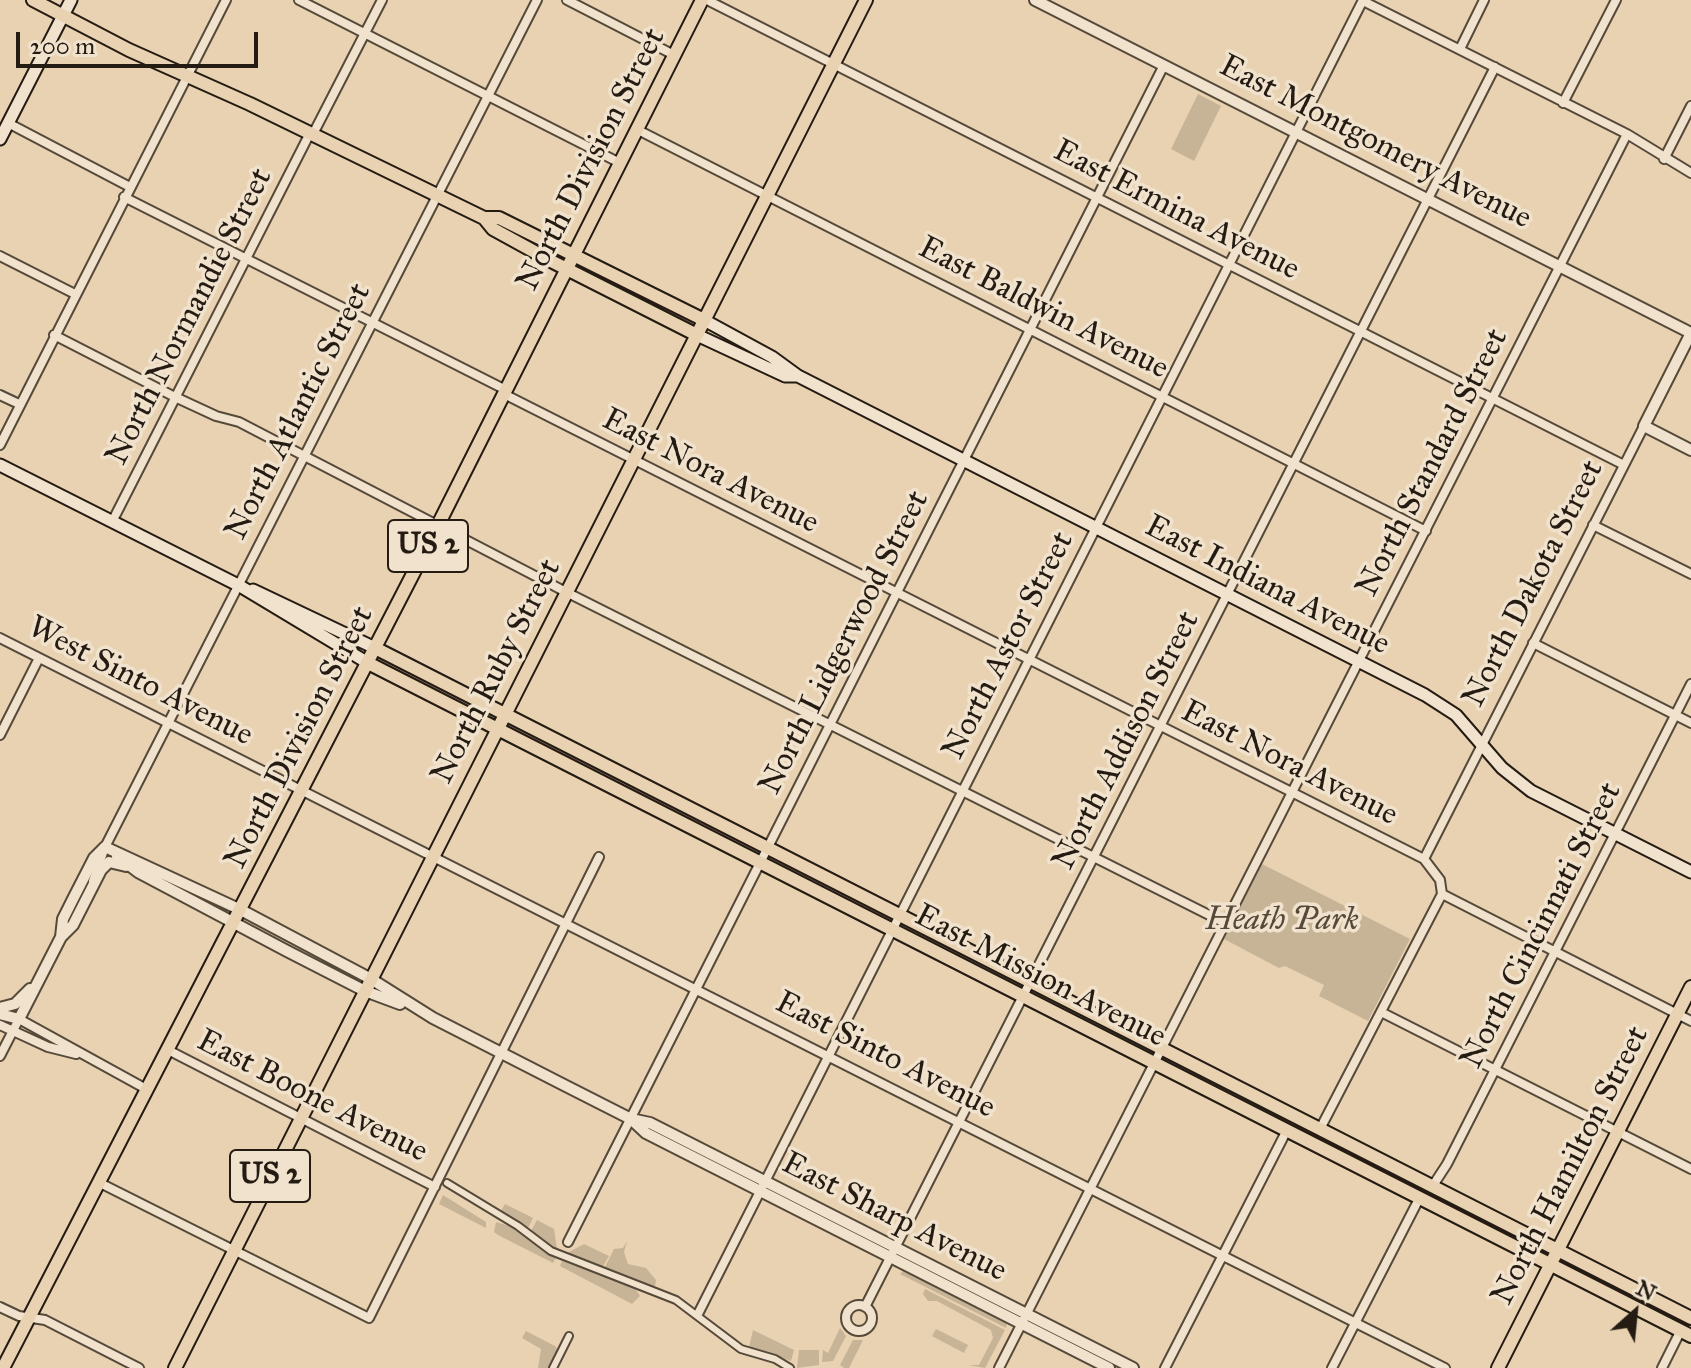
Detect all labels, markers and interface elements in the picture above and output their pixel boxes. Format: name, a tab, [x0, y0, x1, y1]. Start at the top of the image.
scale bar	[20, 16, 262, 66]
street label: North Division Street	[509, 22, 675, 298]
text: 200 m	[30, 31, 95, 61]
street label: East Montgomery Avenue	[1213, 48, 1537, 238]
street label: East Ermina Avenue	[1047, 132, 1305, 290]
street label: North Normandie Street	[98, 162, 282, 472]
street label: East Baldwin Avenue	[912, 229, 1174, 389]
street label: North Atlantic Street	[218, 277, 380, 547]
street label: North Standard Street	[1349, 323, 1517, 603]
street label: East Nora Avenue	[595, 401, 825, 543]
street label: North Dakota Street	[1455, 454, 1613, 714]
street label: North Lidgerwood Street	[752, 485, 938, 801]
street label: East Indiana Avenue	[1138, 508, 1396, 664]
road number: US 2	[388, 520, 468, 572]
street label: North Astor Street	[935, 526, 1083, 766]
street label: North Ruby Street	[424, 553, 570, 791]
street label: North Division Street	[217, 600, 383, 876]
street label: North Addison Street	[1045, 605, 1209, 877]
street label: West Sinto Avenue	[21, 609, 259, 755]
street label: East Nora Avenue	[1174, 693, 1404, 835]
street label: North Cincinnati Street	[1453, 777, 1631, 1075]
street label: East Mission Avenue	[908, 897, 1172, 1057]
park label: Heath Park	[1205, 902, 1359, 940]
street label: East Sinto Avenue	[769, 984, 1001, 1128]
street label: North Hamilton Street	[1484, 1020, 1658, 1312]
street label: East Boone Avenue	[190, 1022, 434, 1172]
street label: East Sharp Avenue	[775, 1145, 1013, 1291]
road number: US 2	[230, 1150, 310, 1202]
north arrow	[1595, 1272, 1675, 1352]

